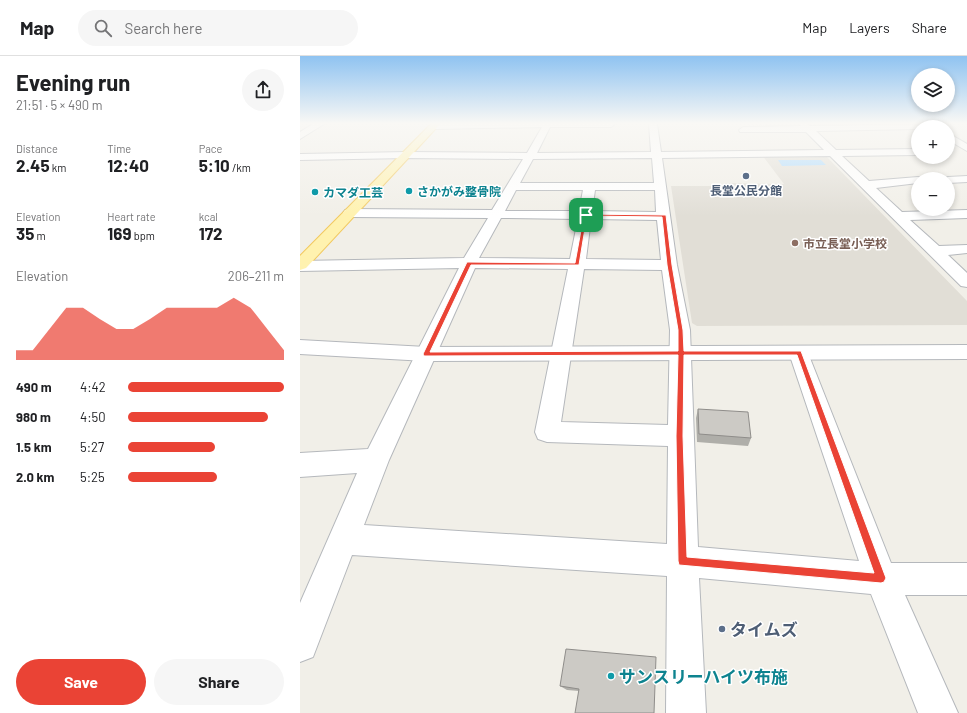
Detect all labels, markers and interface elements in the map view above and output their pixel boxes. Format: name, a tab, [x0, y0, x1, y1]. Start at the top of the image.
search box	[78, 10, 358, 46]
text: Map	[20, 16, 54, 39]
icon: search	[92, 17, 114, 39]
text: Search here	[124, 19, 202, 37]
text: Map	[802, 19, 827, 36]
text: Layers	[849, 19, 890, 36]
text: Share	[912, 19, 947, 36]
map controls	[911, 68, 955, 216]
button: layers	[911, 68, 955, 112]
text: Evening run	[16, 69, 130, 95]
button: share	[242, 69, 284, 111]
text: 21:51 · 5 × 490 m	[16, 97, 103, 113]
button: +	[911, 120, 955, 164]
text: Distance	[16, 142, 58, 155]
text: Time	[107, 142, 131, 155]
text: Pace	[199, 142, 222, 155]
text: 2.45	[16, 155, 50, 175]
text: 12:40	[107, 155, 149, 175]
text: 5:10	[199, 155, 230, 175]
text: km	[50, 161, 66, 174]
text: /km	[230, 161, 251, 174]
marker: 長堂公民分館	[741, 171, 751, 181]
button: −	[911, 172, 955, 216]
place label: 長堂公民分館	[710, 183, 782, 197]
place label: さかがみ整骨院	[417, 184, 501, 198]
place label: カマダ工芸	[323, 185, 383, 199]
marker: さかがみ整骨院	[404, 186, 414, 196]
marker: カマダ工芸	[310, 187, 320, 197]
pin	[569, 198, 603, 232]
icon: arrive	[575, 204, 597, 226]
text: Elevation	[16, 210, 60, 223]
text: Heart rate	[107, 210, 156, 223]
text: kcal	[199, 210, 218, 223]
text: 35	[16, 223, 34, 243]
text: 169	[107, 223, 132, 243]
text: 172	[199, 223, 223, 243]
text: m	[34, 229, 46, 242]
text: bpm	[132, 229, 155, 242]
place label: 市立長堂小学校	[803, 236, 887, 250]
marker: 市立長堂小学校	[790, 238, 800, 248]
text: Elevation	[16, 268, 68, 284]
text: 206–211 m	[228, 268, 284, 284]
text: 490 m	[16, 379, 52, 395]
text: 4:42	[80, 379, 106, 395]
text: 980 m	[16, 409, 51, 425]
text: 4:50	[80, 409, 106, 425]
text: 1.5 km	[16, 439, 52, 455]
text: 5:27	[80, 439, 104, 455]
text: 2.0 km	[16, 469, 54, 485]
text: 5:25	[80, 469, 105, 485]
place label: タイムズ	[730, 619, 798, 639]
marker: タイムズ	[717, 624, 727, 634]
button: Save	[16, 659, 146, 705]
button: Share	[154, 659, 284, 705]
place label: サンスリーハイツ布施	[619, 666, 788, 686]
marker: サンスリーハイツ布施	[606, 671, 616, 681]

